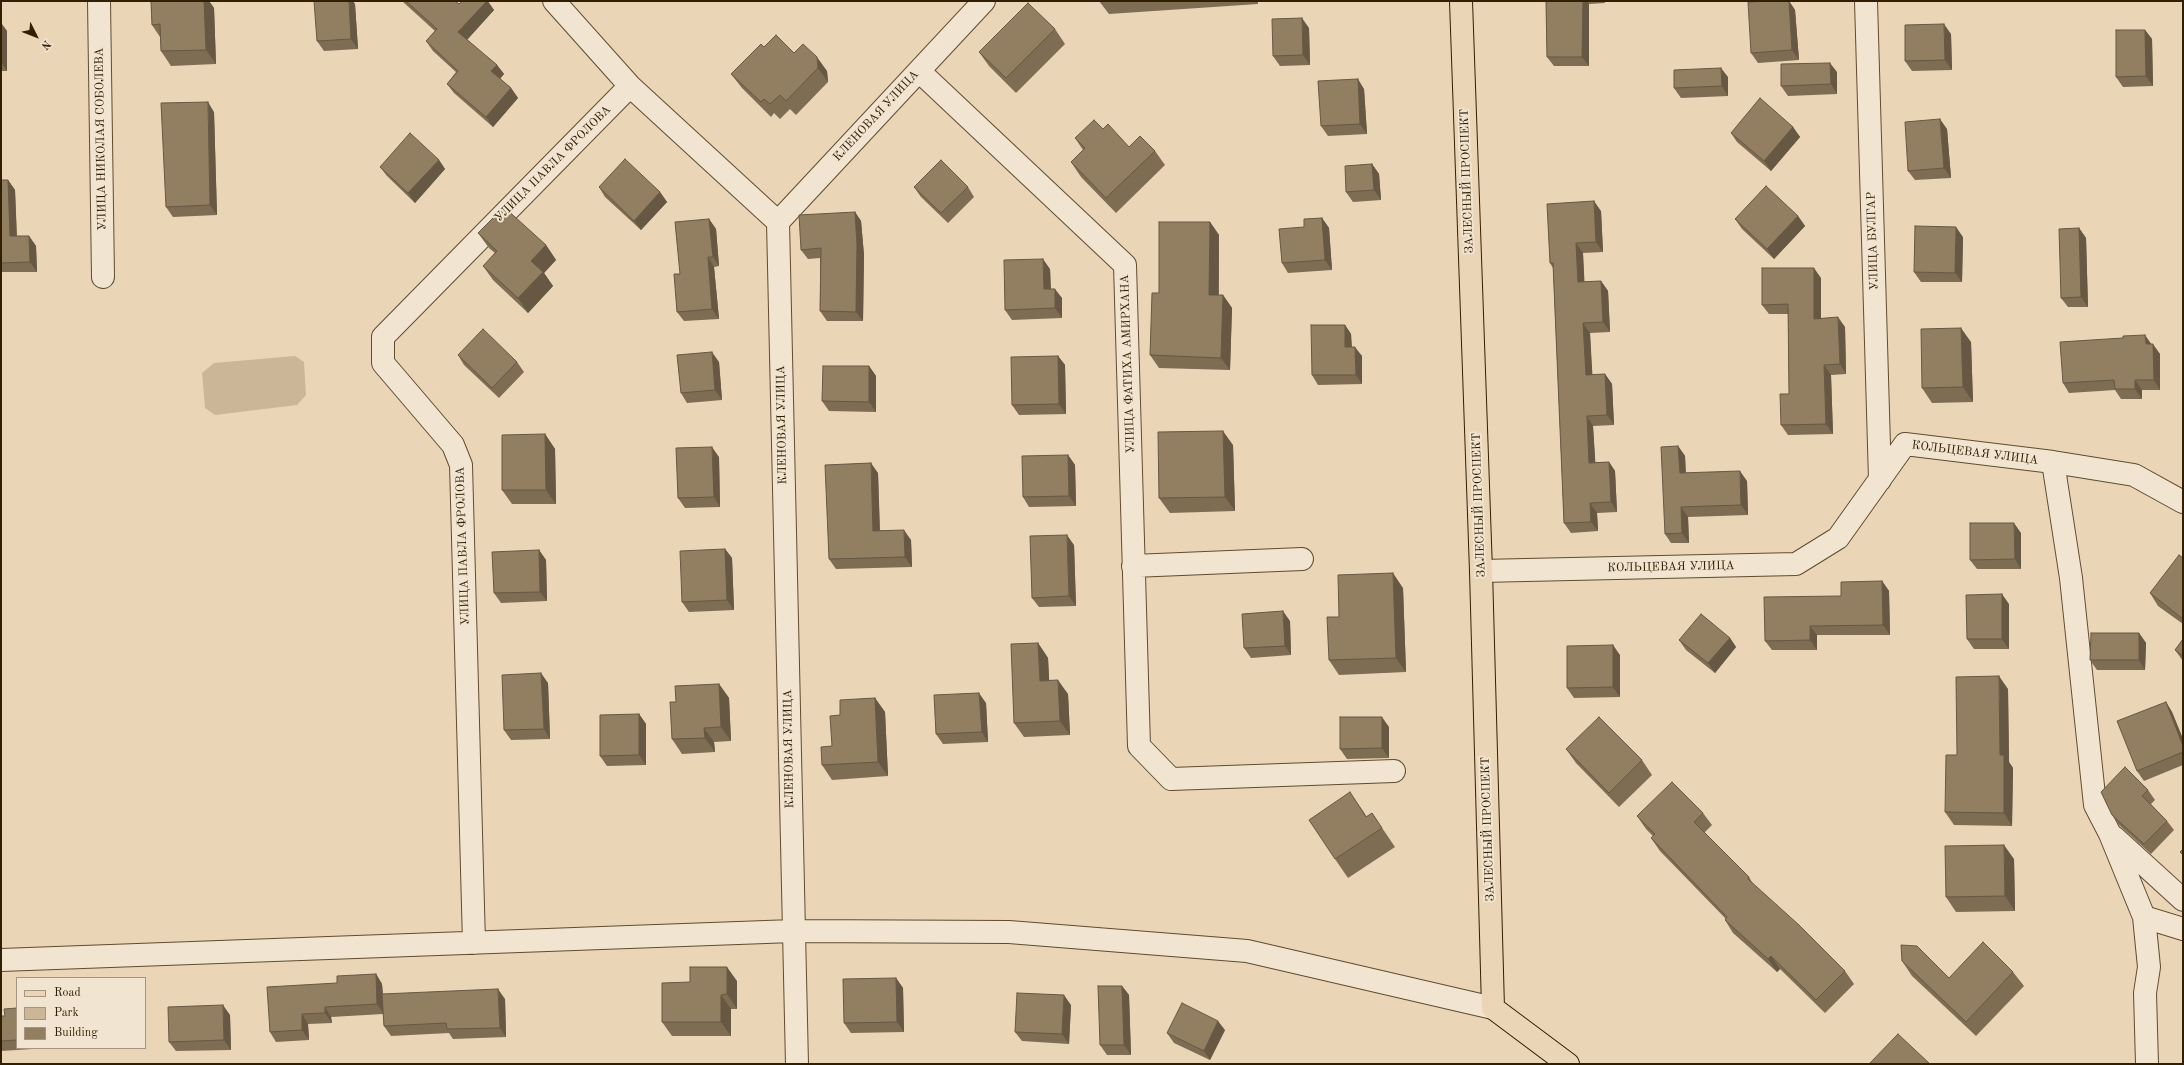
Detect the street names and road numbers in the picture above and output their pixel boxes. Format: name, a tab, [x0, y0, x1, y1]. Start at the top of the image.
street label: УЛИЦА НИКОЛАЯ СОБОЛЕВА	[92, 47, 110, 231]
street label: КЛЕНОВАЯ УЛИЦА	[830, 68, 922, 164]
street label: УЛИЦА ПАВЛА ФРОЛОВА	[492, 103, 614, 225]
street label: ЗАЛЕСНЫЙ ПРОСПЕКТ	[1457, 108, 1477, 254]
street label: УЛИЦА БУЛГАР	[1864, 191, 1882, 291]
street label: УЛИЦА ФАТИХА АМИРХАНА	[1118, 274, 1138, 454]
street label: КЛЕНОВАЯ УЛИЦА	[774, 365, 790, 485]
street label: ЗАЛЕСНЫЙ ПРОСПЕКТ	[1469, 432, 1489, 578]
street label: КОЛЬЦЕВАЯ УЛИЦА	[1911, 438, 2039, 468]
street label: УЛИЦА ПАВЛА ФРОЛОВА	[453, 466, 473, 626]
street label: КОЛЬЦЕВАЯ УЛИЦА	[1607, 559, 1735, 575]
street label: КЛЕНОВАЯ УЛИЦА	[781, 689, 797, 809]
street label: ЗАЛЕСНЫЙ ПРОСПЕКТ	[1478, 756, 1498, 902]

